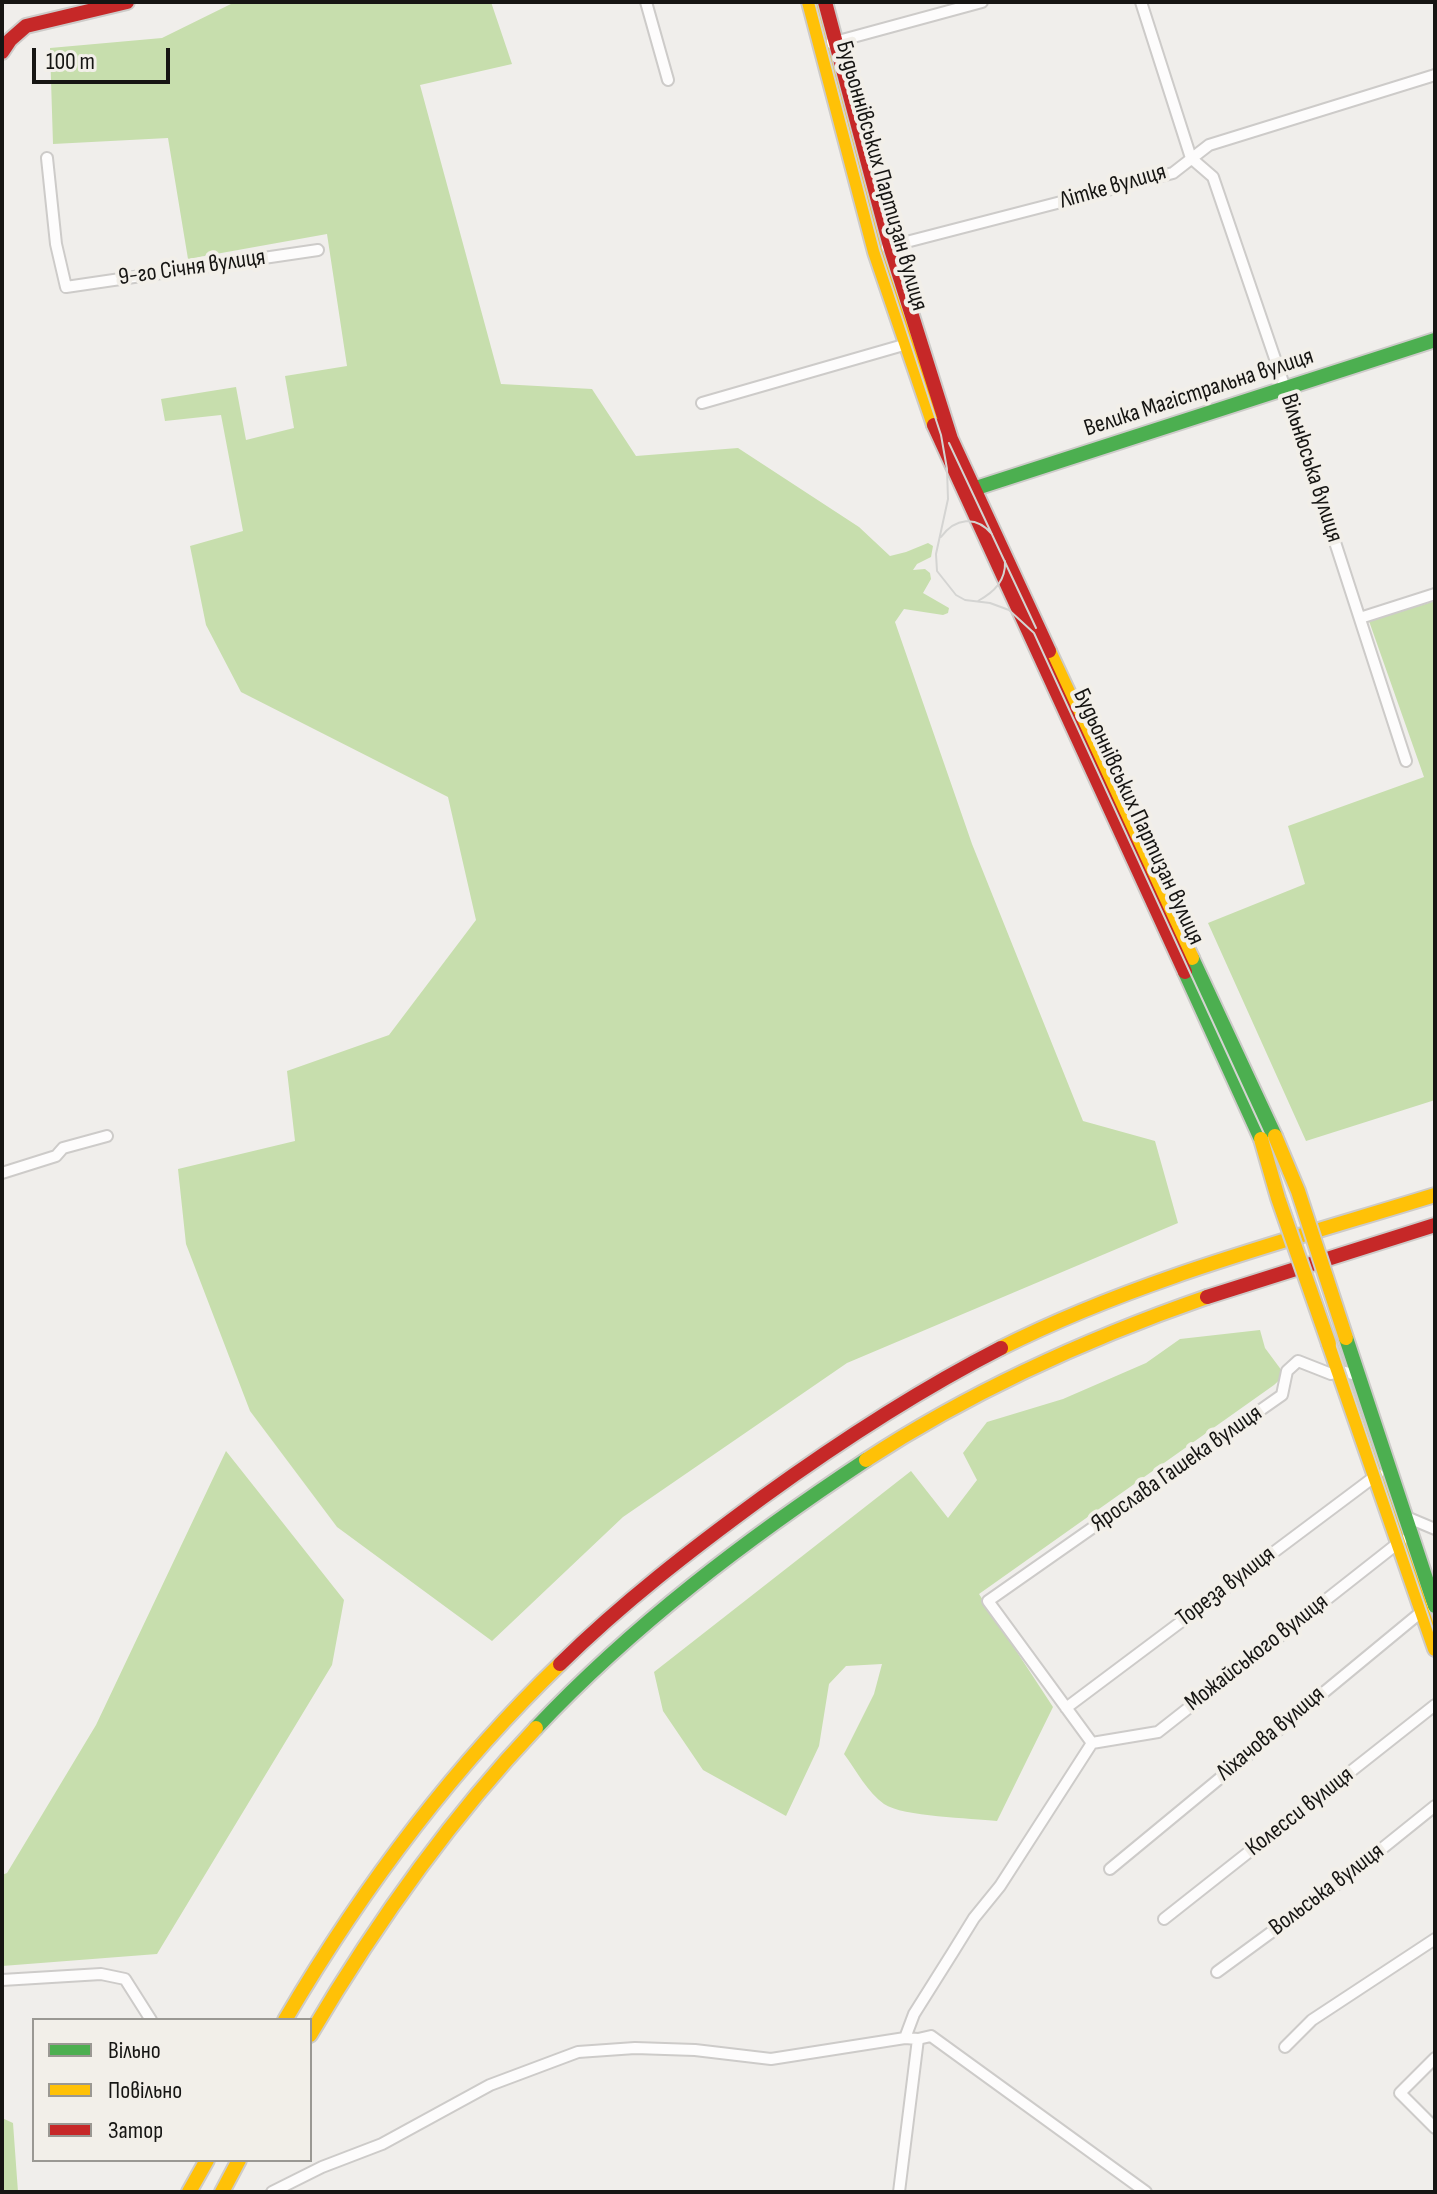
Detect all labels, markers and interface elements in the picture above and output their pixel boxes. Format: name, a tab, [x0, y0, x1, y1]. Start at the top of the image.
scale bar	[36, 32, 174, 82]
street label: Будьоннівських Партизан вулиця	[829, 38, 933, 314]
text: 100 m	[46, 47, 95, 76]
street label: Літке вулиця	[1057, 158, 1169, 216]
street label: 9-го Січня вулиця	[117, 243, 267, 293]
street label: Велика Магістральна вулиця	[1081, 342, 1317, 444]
street label: Вільнюська вулиця	[1273, 390, 1349, 546]
street label: Будьоннівських Партизан вулиця	[1066, 684, 1210, 950]
street label: Ярослава Гашека вулиця	[1086, 1399, 1268, 1539]
street label: Тореза вулиця	[1171, 1540, 1281, 1634]
street label: Можайського вулиця	[1180, 1588, 1334, 1718]
street label: Ліхачова вулиця	[1211, 1680, 1331, 1788]
street label: Колесси вулиця	[1240, 1761, 1360, 1863]
street label: Вольська вулиця	[1264, 1838, 1390, 1942]
legend	[32, 2018, 312, 2162]
text: Вільно	[108, 2036, 161, 2065]
text: Повільно	[108, 2076, 182, 2105]
text: Затор	[108, 2116, 163, 2145]

